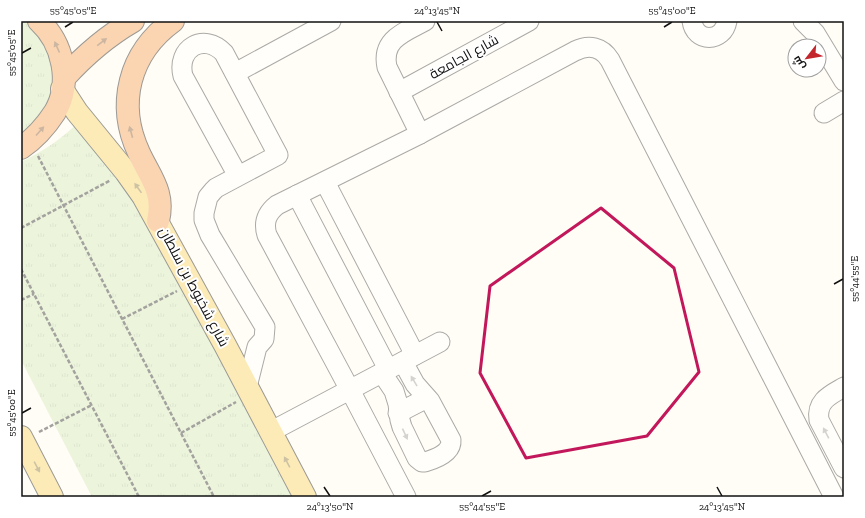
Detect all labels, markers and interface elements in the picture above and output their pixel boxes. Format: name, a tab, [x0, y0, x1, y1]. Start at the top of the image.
text: 55°45'05"E	[50, 5, 96, 17]
text: 24°13'45"N	[414, 5, 461, 17]
text: 55°45'00"E	[648, 5, 696, 17]
text: 55°45'05"E	[6, 30, 18, 76]
street label: شارع الجامعة	[426, 31, 502, 83]
one-way arrow	[97, 38, 108, 46]
north arrow	[787, 38, 827, 78]
one-way arrow	[54, 41, 60, 52]
text: ش	[790, 53, 808, 72]
one-way arrow	[35, 126, 44, 136]
one-way arrow	[128, 126, 134, 138]
one-way arrow	[134, 183, 142, 193]
street label: شارع شخبوط بن سلطان	[155, 224, 233, 350]
text: 55°44'55"E	[849, 256, 861, 302]
one-way arrow	[410, 375, 417, 387]
text: 55°45'00"E	[6, 389, 18, 437]
one-way arrow	[823, 428, 829, 439]
one-way arrow	[402, 429, 408, 440]
one-way arrow	[283, 457, 290, 468]
one-way arrow	[33, 461, 40, 473]
text: 24°13'50"N	[307, 501, 354, 513]
text: 55°44'55"E	[459, 501, 505, 513]
text: 24°13'45"N	[699, 501, 746, 513]

